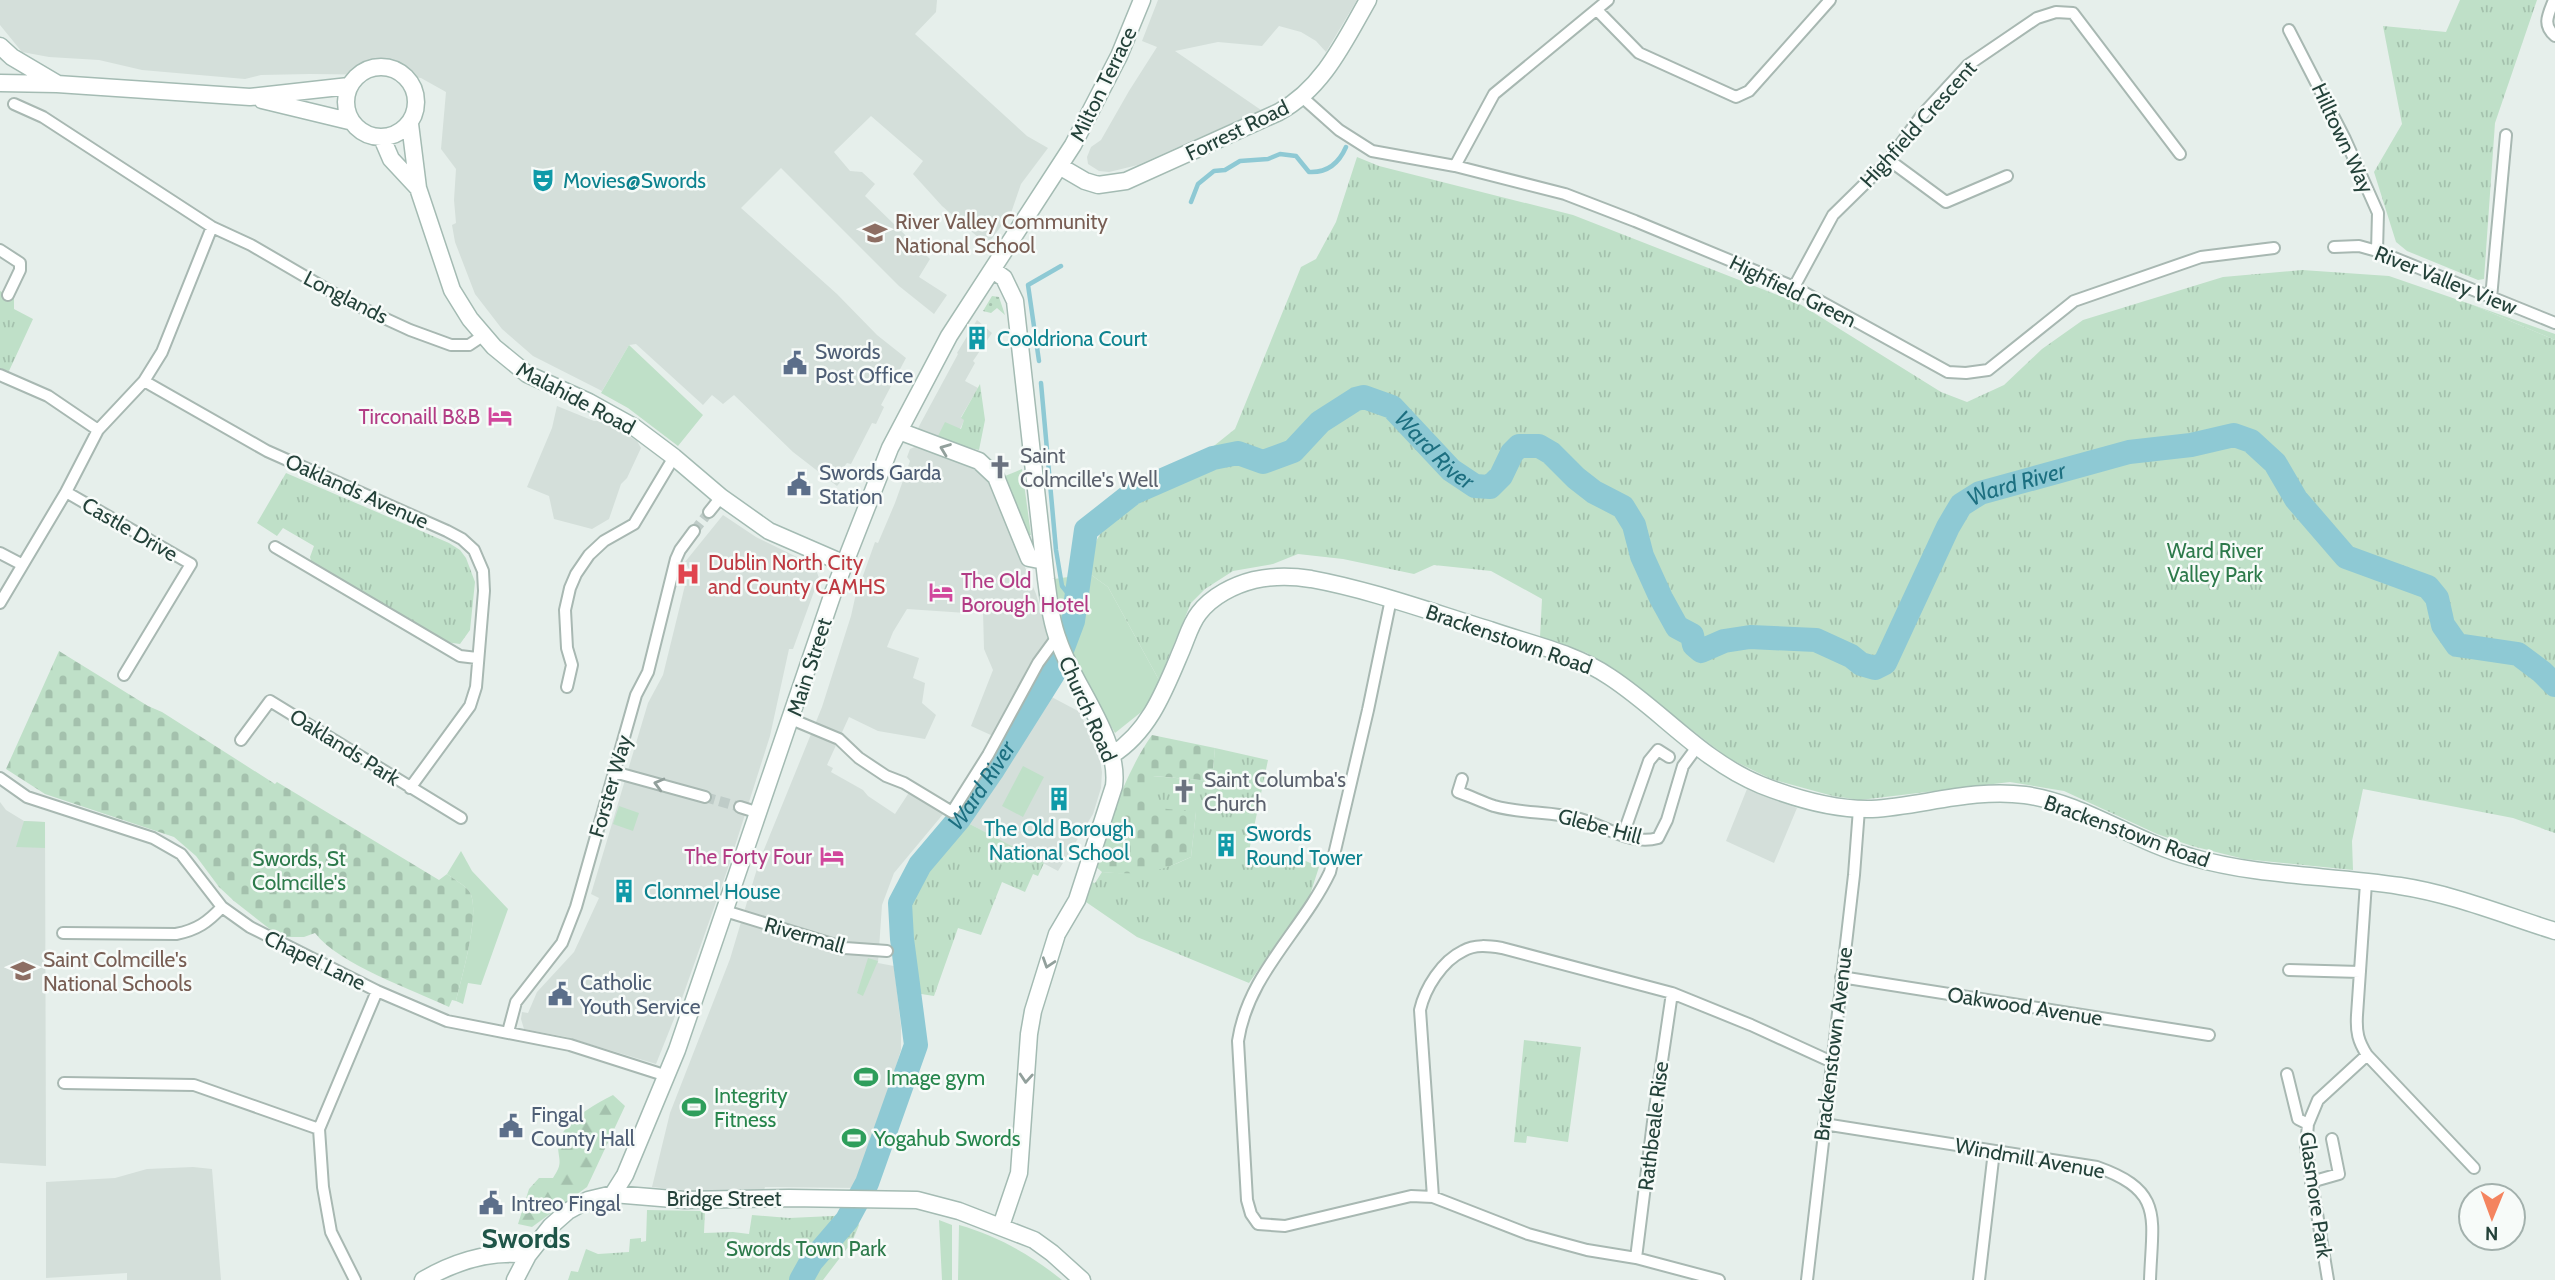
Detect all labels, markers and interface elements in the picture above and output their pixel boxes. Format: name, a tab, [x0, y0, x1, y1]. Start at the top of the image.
street label: Milton Terrace	[1064, 22, 1142, 146]
street label: Highfield Crescent	[1855, 56, 1981, 192]
street label: Hilltown Way	[2307, 79, 2379, 197]
street label: Forrest Road	[1181, 94, 1293, 166]
theatre icon: Movies@Swords	[529, 166, 557, 194]
place label: Movies@Swords	[563, 168, 706, 193]
place label: River Valley Community National School	[895, 209, 1108, 258]
school or university icon: River Valley Community National School	[861, 219, 889, 247]
street label: River Valley View	[2371, 240, 2521, 320]
street label: Highfield Green	[1726, 250, 1860, 332]
street label: Longlands	[300, 265, 393, 329]
building icon: Cooldriona Court	[963, 324, 991, 352]
place label: Cooldriona Court	[997, 326, 1147, 351]
place label: Swords Post Office	[815, 339, 914, 388]
public building icon: Swords Post Office	[781, 349, 809, 377]
street label: Malahide Road	[512, 356, 640, 440]
hotel icon: Tirconaill B&B	[486, 402, 514, 430]
place label: Tirconaill B&B	[358, 404, 480, 429]
water label: Ward River	[1389, 405, 1480, 496]
one-way arrow	[939, 443, 951, 457]
place label: Saint Colmcille's Well	[1020, 443, 1158, 492]
street label: Oaklands Avenue	[282, 448, 433, 534]
church icon: Saint Colmcille's Well	[986, 453, 1014, 481]
water label: Ward River	[1961, 456, 2069, 512]
place label: Swords Garda Station	[819, 460, 941, 509]
public building icon: Swords Garda Station	[785, 470, 813, 498]
street label: Castle Drive	[78, 492, 182, 567]
park label: Ward River Valley Park	[2167, 538, 2264, 587]
place label: Dublin North City and County CAMHS	[708, 550, 885, 599]
hospital icon: Dublin North City and County CAMHS	[674, 560, 702, 588]
place label: The Old Borough Hotel	[961, 568, 1089, 617]
hotel icon: The Old Borough Hotel	[927, 578, 955, 606]
street label: Brackenstown Road	[1423, 599, 1595, 679]
street label: Main Street	[781, 615, 837, 719]
street label: Church Road	[1054, 652, 1122, 766]
street label: Oaklands Park	[285, 703, 405, 791]
street label: Forster Way	[583, 732, 637, 840]
water label: Ward River	[942, 735, 1022, 836]
place label: Saint Columba's Church	[1204, 767, 1346, 816]
church icon: Saint Columba's Church	[1170, 777, 1198, 805]
one-way arrow	[653, 778, 665, 793]
building icon: The Old Borough National School	[1045, 785, 1073, 813]
street label: Brackenstown Road	[2041, 789, 2213, 873]
street label: Glebe Hill	[1555, 803, 1645, 849]
place label: The Old Borough National School	[984, 816, 1134, 865]
place label: Swords Round Tower	[1246, 821, 1363, 870]
building icon: Swords Round Tower	[1212, 831, 1240, 859]
hotel icon: The Forty Four	[818, 842, 846, 870]
place label: The Forty Four	[684, 844, 812, 869]
park label: Swords, St Colmcille's	[252, 846, 346, 895]
building icon: Clonmel House	[610, 877, 638, 905]
place label: Clonmel House	[644, 879, 781, 904]
street label: Rivermall	[762, 912, 848, 958]
street label: Chapel Lane	[260, 925, 370, 995]
street label: Brackenstown Avenue	[1809, 945, 1857, 1142]
place label: Saint Colmcille's National Schools	[43, 947, 192, 996]
one-way arrow	[1041, 956, 1056, 968]
school or university icon: Saint Colmcille's National Schools	[9, 957, 37, 985]
place label: Catholic Youth Service	[579, 970, 701, 1019]
public building icon: Catholic Youth Service	[546, 980, 574, 1008]
street label: Oakwood Avenue	[1946, 981, 2105, 1031]
street label: Rathbeale Rise	[1633, 1060, 1673, 1192]
sports icon: Image gym	[852, 1063, 880, 1091]
place label: Image gym	[886, 1065, 985, 1090]
one-way arrow	[1019, 1073, 1034, 1084]
place label: Integrity Fitness	[714, 1083, 788, 1132]
sports icon: Integrity Fitness	[680, 1093, 708, 1121]
place label: Fingal County Hall	[531, 1102, 635, 1151]
public building icon: Fingal County Hall	[497, 1112, 525, 1140]
sports icon: Yogahub Swords	[840, 1124, 868, 1152]
place label: Yogahub Swords	[873, 1126, 1021, 1151]
street label: Glasmore Park	[2295, 1130, 2337, 1260]
street label: Windmill Avenue	[1953, 1133, 2107, 1184]
north arrow	[2457, 1182, 2527, 1252]
street label: Bridge Street	[666, 1186, 782, 1211]
public building icon: Intreo Fingal	[477, 1189, 505, 1217]
place label: Intreo Fingal	[511, 1191, 621, 1216]
district label: Swords	[482, 1221, 571, 1255]
text: N	[2485, 1222, 2499, 1245]
park label: Swords Town Park	[726, 1236, 887, 1261]

